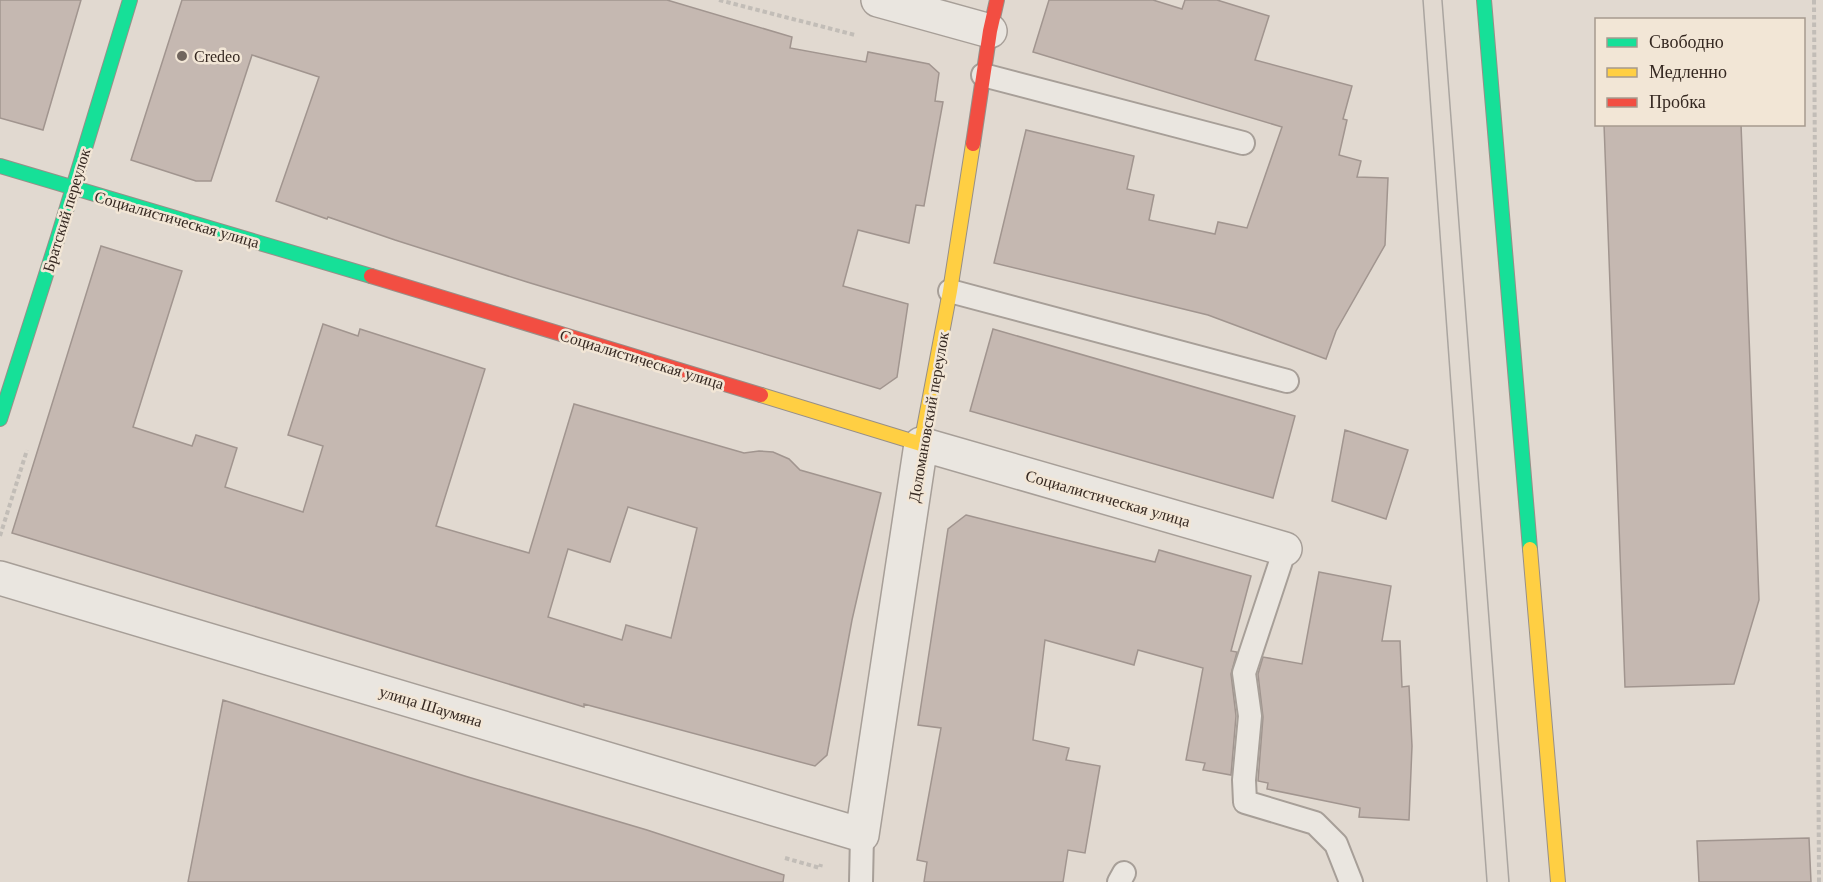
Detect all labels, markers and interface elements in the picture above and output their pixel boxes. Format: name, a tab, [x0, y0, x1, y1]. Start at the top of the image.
legend	[1595, 18, 1805, 126]
text: Свободно	[1649, 32, 1724, 52]
place label: Credeo	[194, 48, 240, 65]
marker: Credeo	[175, 49, 189, 63]
text: Медленно	[1649, 62, 1727, 82]
text: Пробка	[1649, 92, 1706, 112]
street label: Братский переулок	[40, 146, 94, 274]
street label: Социалистическая улица	[92, 188, 261, 252]
street label: Социалистическая улица	[558, 326, 726, 393]
street label: Доломановский переулок	[905, 330, 953, 504]
street label: Социалистическая улица	[1023, 467, 1192, 531]
street label: улица Шаумяна	[377, 683, 484, 731]

